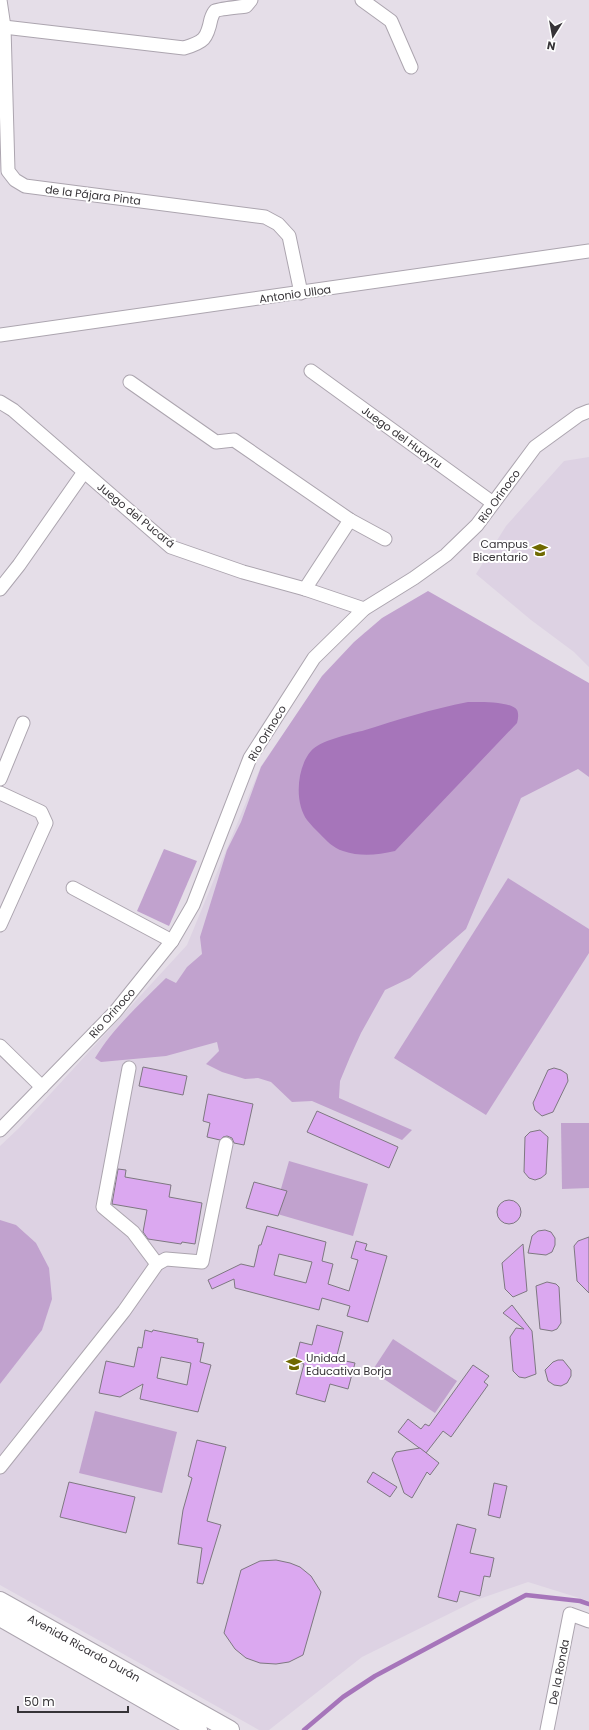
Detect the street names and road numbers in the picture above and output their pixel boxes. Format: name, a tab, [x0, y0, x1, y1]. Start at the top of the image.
street label: de la Pájara Pinta	[44, 181, 142, 209]
street label: Antonio Ulloa	[258, 281, 332, 307]
street label: Juego del Huayru	[358, 402, 446, 472]
street label: Rio Orinoco	[474, 466, 524, 526]
street label: Juego del Pucará	[94, 479, 178, 551]
street label: Rio Orinoco	[244, 702, 290, 764]
street label: Rio Orinoco	[85, 984, 139, 1042]
street label: Avenida Ricardo Durán	[25, 1610, 143, 1686]
street label: De la Ronda	[545, 1638, 573, 1706]

